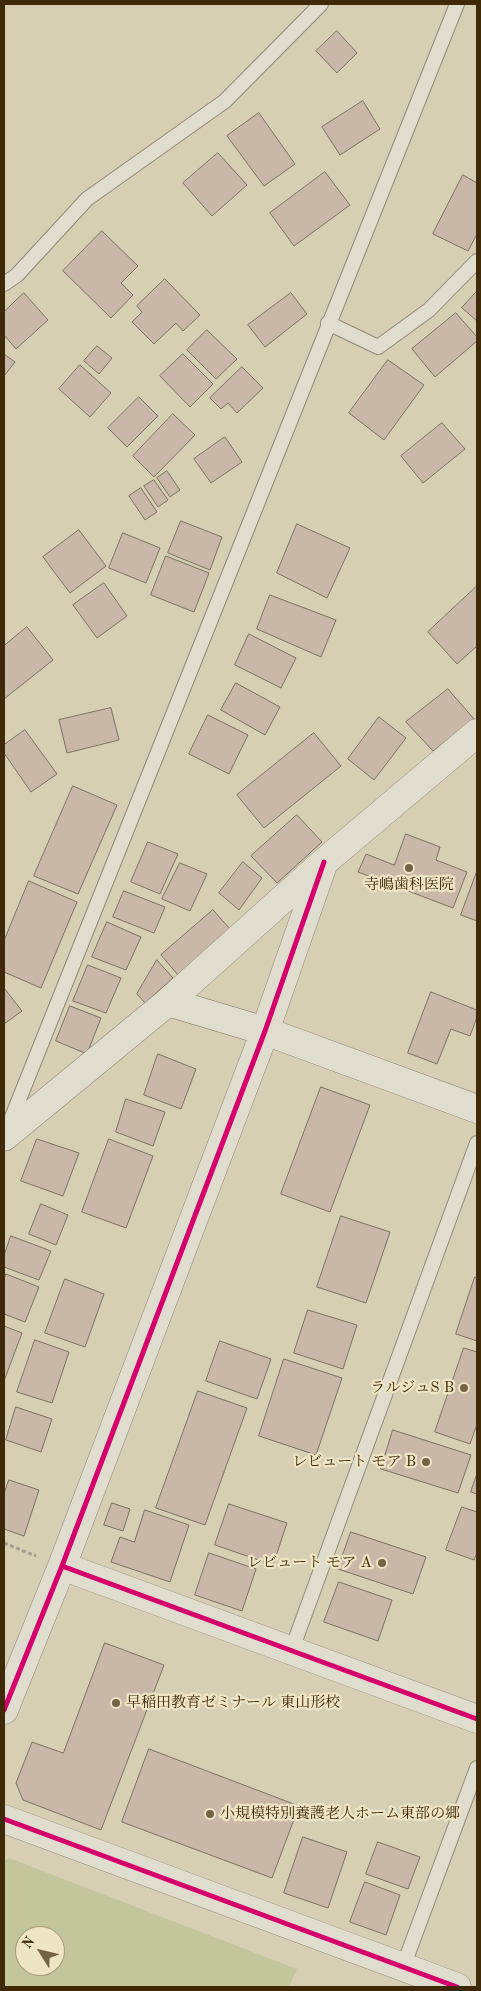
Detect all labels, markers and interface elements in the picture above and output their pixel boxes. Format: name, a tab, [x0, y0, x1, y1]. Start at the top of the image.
marker: 寺嶋歯科医院	[403, 862, 415, 874]
place label: 寺嶋歯科医院	[364, 876, 454, 894]
place label: ラルジュS B	[370, 1379, 454, 1397]
marker: ラルジュS B	[458, 1382, 470, 1394]
place label: レビュート モア B	[292, 1453, 416, 1471]
marker: レビュート モア B	[420, 1456, 432, 1468]
place label: レビュート モア A	[247, 1554, 372, 1572]
marker: レビュート モア A	[376, 1557, 388, 1569]
place label: 早稲田教育ゼミナール 東山形校	[126, 1694, 340, 1712]
marker: 早稲田教育ゼミナール 東山形校	[110, 1697, 122, 1709]
place label: 小規模特別養護老人ホーム東部の郷	[220, 1805, 460, 1823]
marker: 小規模特別養護老人ホーム東部の郷	[204, 1808, 216, 1820]
north arrow	[15, 1926, 65, 1976]
text: N	[20, 1934, 37, 1951]

